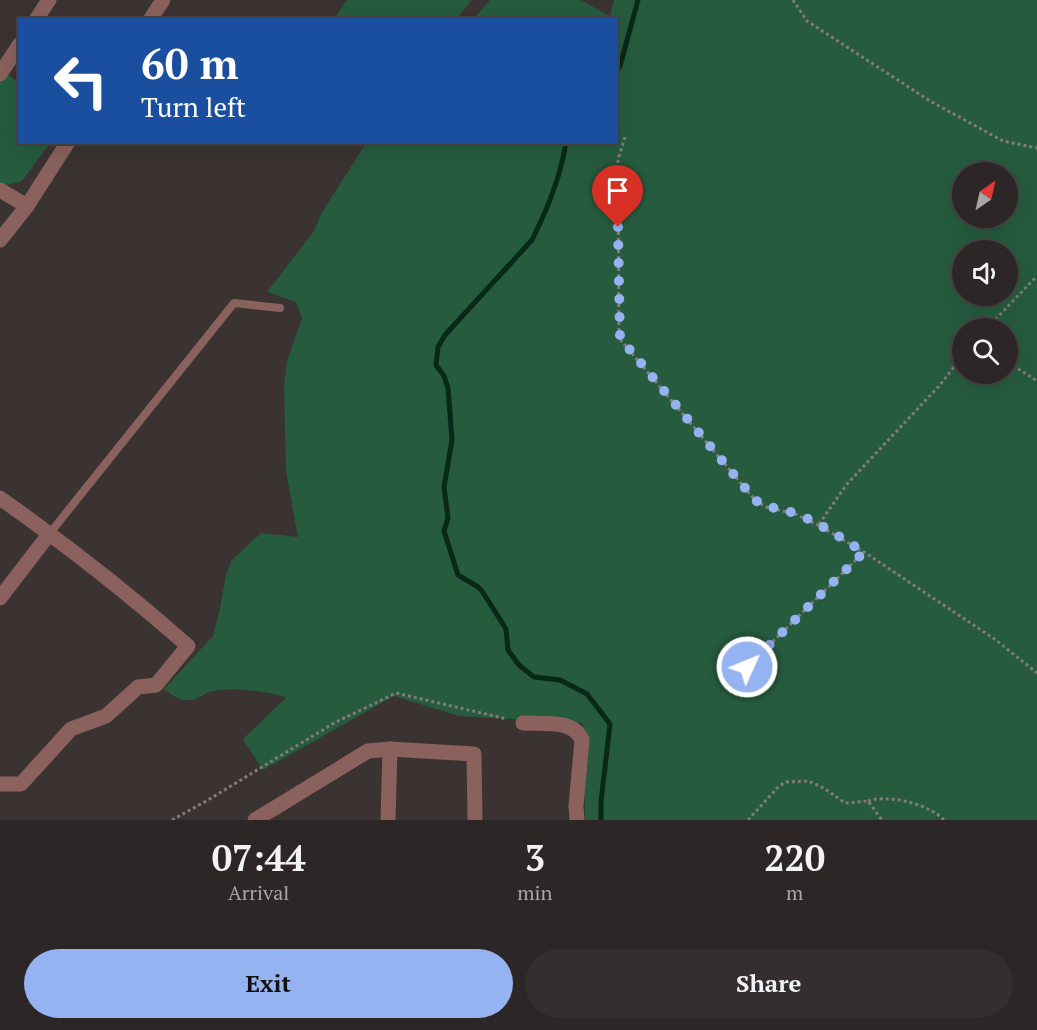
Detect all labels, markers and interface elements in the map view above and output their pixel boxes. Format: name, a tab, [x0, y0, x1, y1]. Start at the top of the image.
text: 60 m	[141, 35, 239, 91]
icon: left	[42, 42, 120, 120]
text: Turn left	[141, 89, 246, 125]
north arrow	[952, 162, 1018, 228]
map controls	[952, 162, 1018, 384]
pin	[592, 165, 643, 227]
icon: arrive	[601, 174, 634, 207]
button: sound	[952, 240, 1018, 306]
button: search	[952, 318, 1018, 384]
position arrow	[715, 635, 779, 699]
text: 07:44	[212, 834, 305, 881]
text: 3	[525, 834, 545, 881]
text: 220	[764, 834, 825, 881]
text: Arrival	[228, 879, 289, 906]
text: min	[517, 879, 552, 906]
text: m	[786, 879, 803, 906]
button: Exit	[24, 949, 513, 1018]
button: Share	[525, 949, 1013, 1018]

